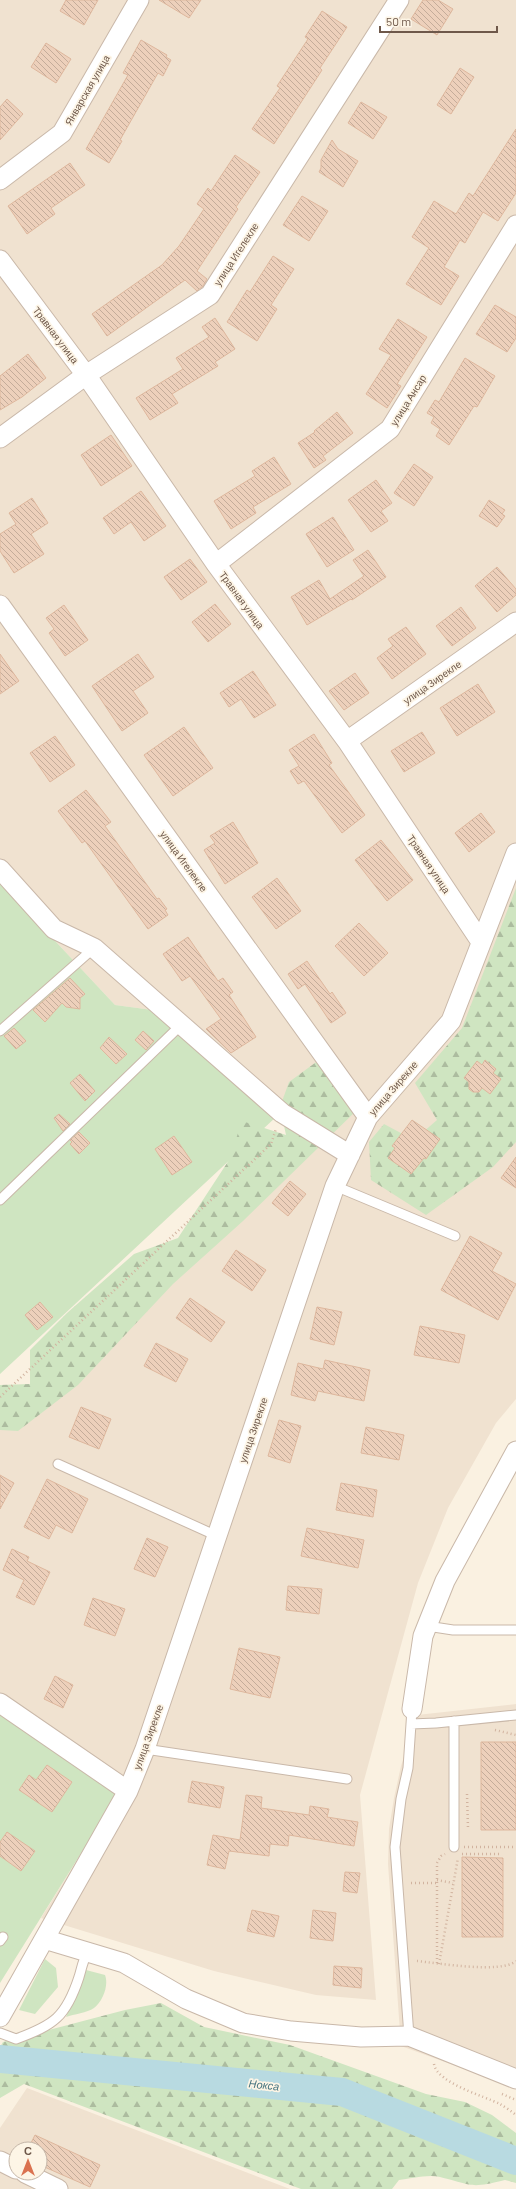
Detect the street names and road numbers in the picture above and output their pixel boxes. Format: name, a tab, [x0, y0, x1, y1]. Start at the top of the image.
street label: Январская улица	[62, 52, 112, 127]
street label: улица Игелекле	[211, 220, 261, 288]
street label: Травная улица	[31, 304, 82, 366]
street label: улица Ансар	[388, 372, 429, 428]
street label: Травная улица	[217, 569, 267, 631]
street label: улица Зирекле	[401, 657, 464, 706]
street label: улица Игелекле	[158, 828, 210, 894]
street label: Травная улица	[405, 832, 453, 896]
street label: улица Зирекле	[366, 1058, 420, 1118]
street label: улица Зирекле	[236, 1395, 270, 1464]
street label: улица Зирекле	[131, 1703, 165, 1771]

